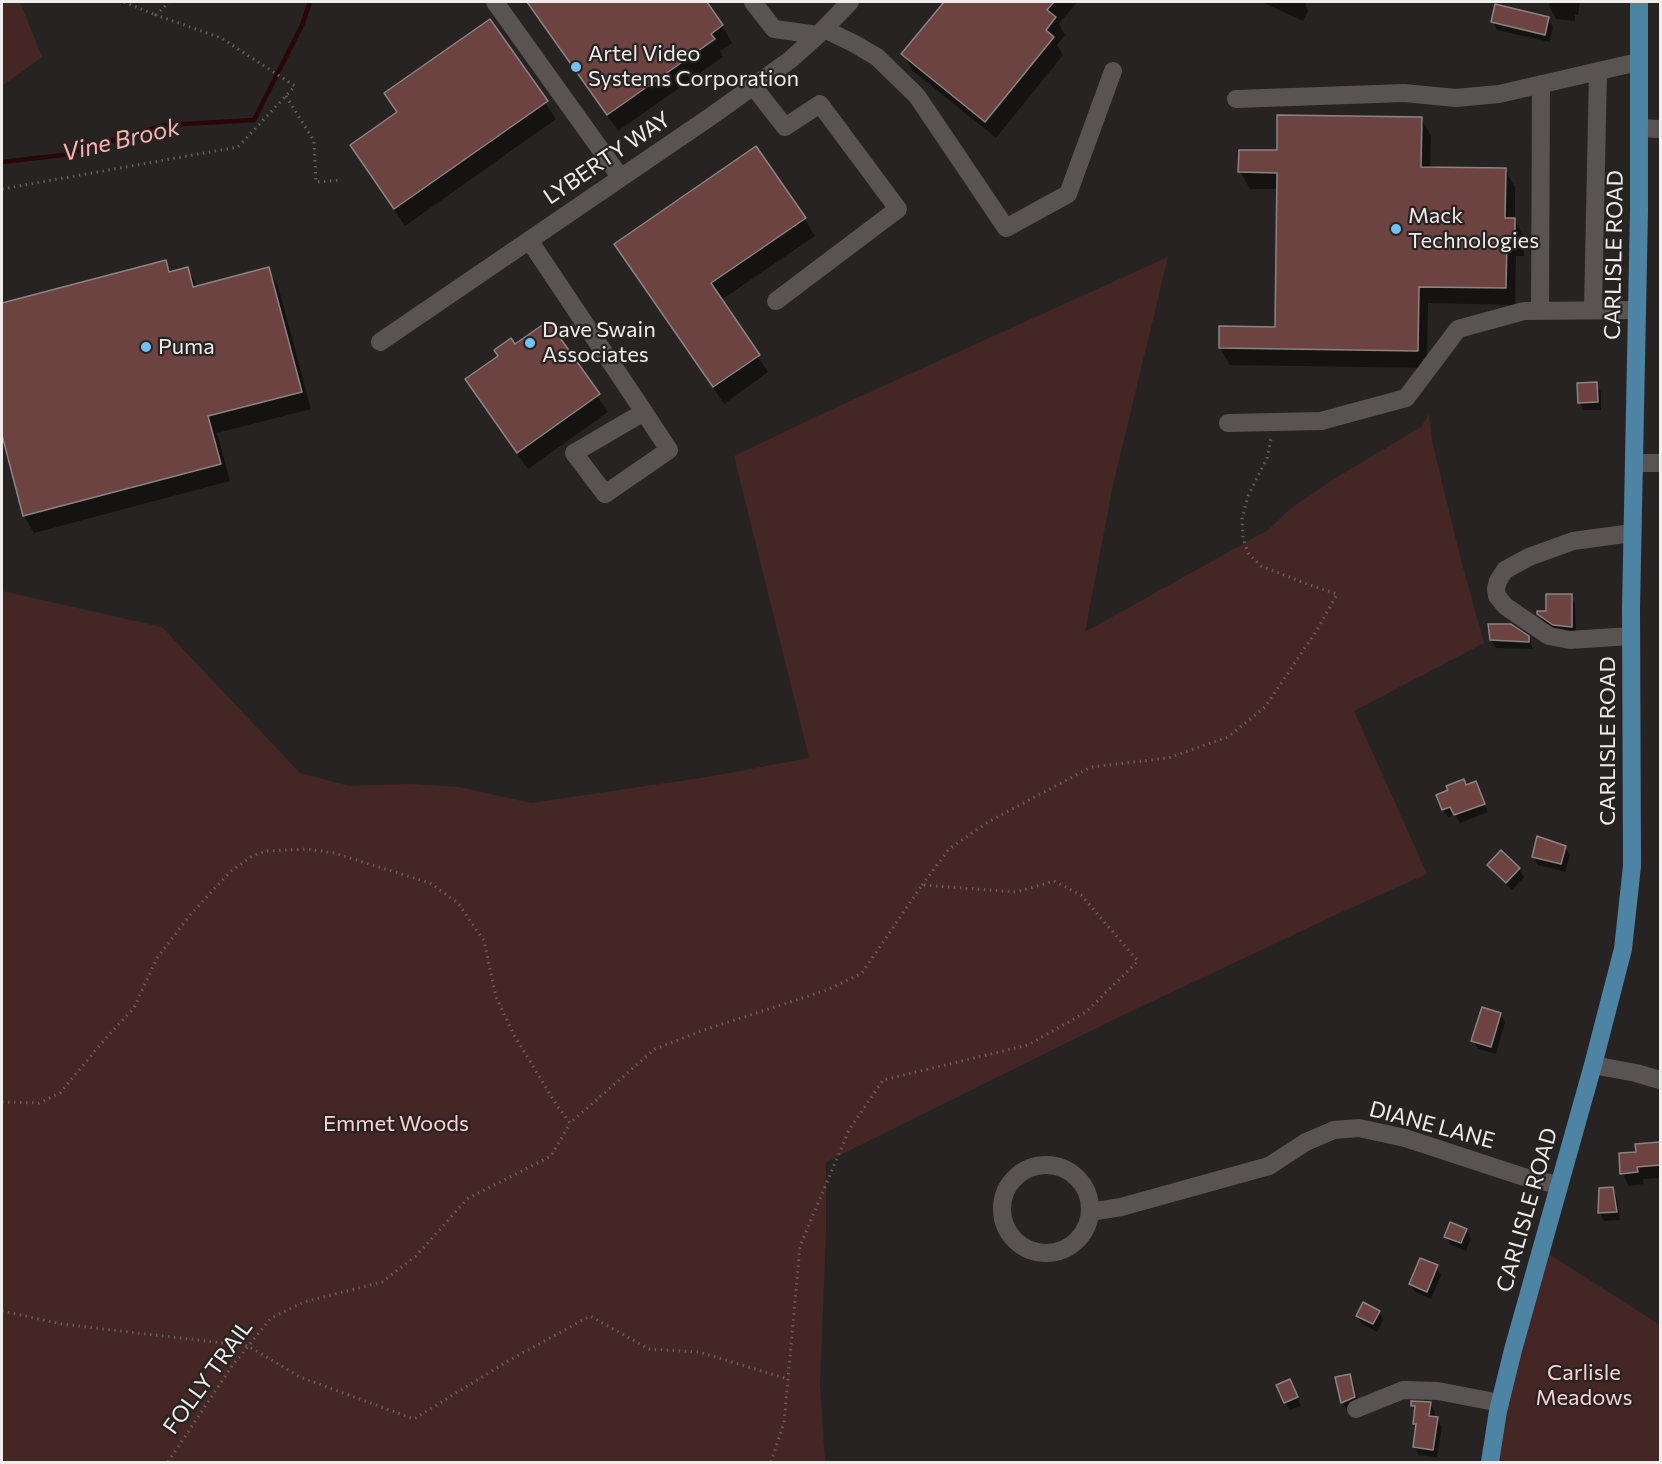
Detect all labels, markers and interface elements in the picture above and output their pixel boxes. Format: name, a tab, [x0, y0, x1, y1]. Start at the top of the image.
place label: Artel Video Systems Corporation	[588, 41, 799, 92]
marker: Artel Video Systems Corporation	[569, 60, 583, 74]
street label: LYBERTY WAY	[539, 106, 675, 210]
water label: Vine Brook	[59, 112, 183, 168]
street label: CARLISLE ROAD	[1599, 170, 1629, 340]
place label: Mack Technologies	[1408, 203, 1539, 254]
marker: Mack Technologies	[1389, 222, 1403, 236]
place label: Dave Swain Associates	[542, 317, 656, 368]
place label: Puma	[158, 334, 215, 360]
marker: Dave Swain Associates	[523, 336, 537, 350]
marker: Puma	[139, 340, 153, 354]
street label: CARLISLE ROAD	[1595, 656, 1621, 826]
street label: DIANE LANE	[1366, 1096, 1498, 1154]
park label: Emmet Woods	[323, 1111, 469, 1137]
street label: CARLISLE ROAD	[1491, 1125, 1563, 1295]
street label: FOLLY TRAIL	[158, 1315, 258, 1439]
park label: Carlisle Meadows	[1535, 1360, 1633, 1412]

